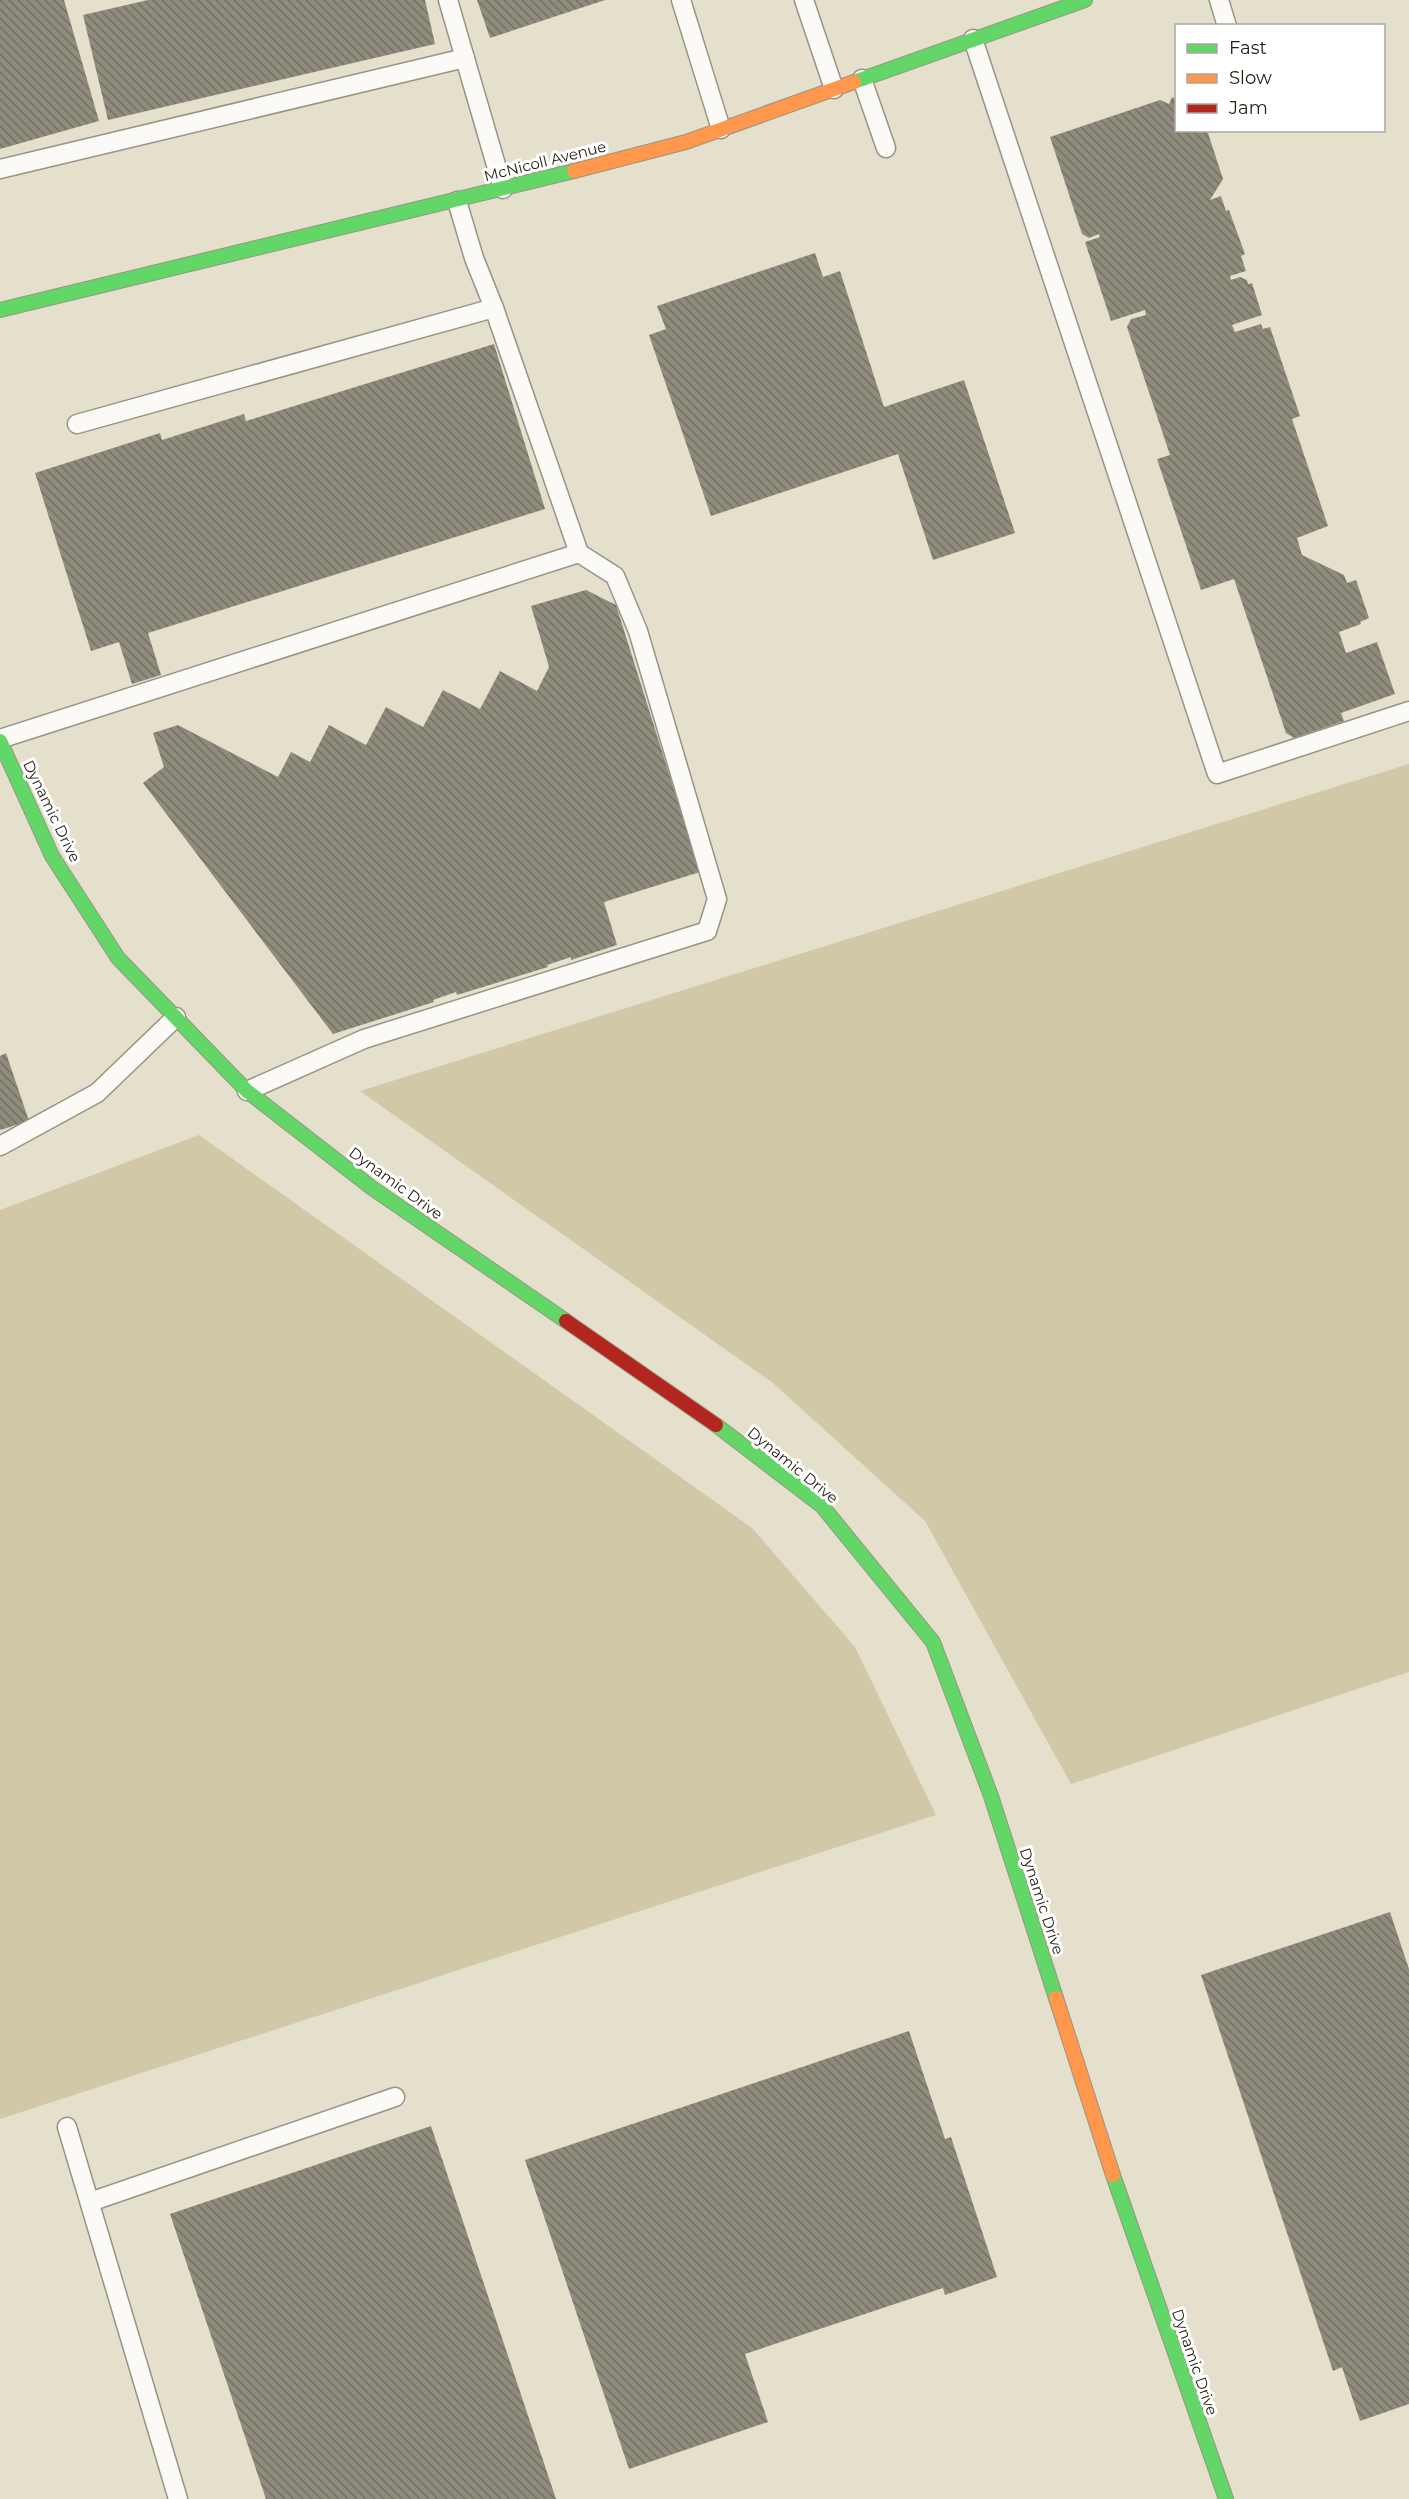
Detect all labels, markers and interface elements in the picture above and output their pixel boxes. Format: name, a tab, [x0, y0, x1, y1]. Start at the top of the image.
legend	[1175, 24, 1385, 132]
text: Fast	[1229, 37, 1267, 59]
text: Slow	[1229, 67, 1272, 89]
text: Jam	[1228, 97, 1268, 119]
street label: McNicoll Avenue	[482, 137, 608, 185]
street label: Dynamic Drive	[19, 757, 85, 865]
street label: Dynamic Drive	[345, 1143, 447, 1223]
street label: Dynamic Drive	[744, 1423, 842, 1507]
street label: Dynamic Drive	[1016, 1845, 1068, 1957]
street label: Dynamic Drive	[1168, 2306, 1222, 2418]

